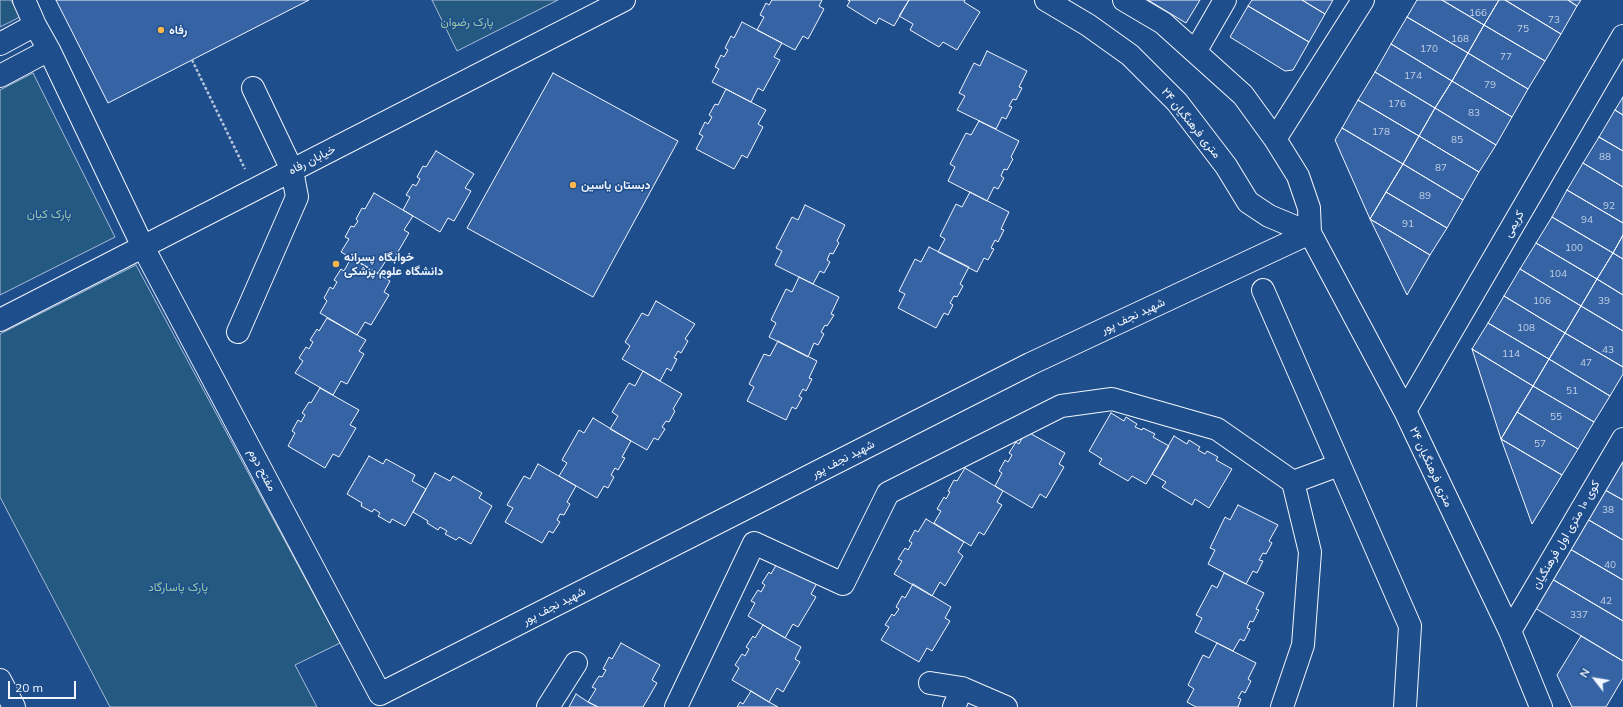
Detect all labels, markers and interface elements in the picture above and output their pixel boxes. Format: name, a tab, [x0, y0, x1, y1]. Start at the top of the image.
house number: 166	[1469, 7, 1487, 19]
house number: 73	[1548, 14, 1560, 26]
park label: پارک رضوان	[441, 15, 493, 29]
place label: رفاه	[169, 23, 187, 37]
house number: 75	[1517, 23, 1529, 35]
marker: رفاه	[156, 25, 166, 35]
house number: 168	[1451, 33, 1469, 45]
house number: 170	[1420, 43, 1438, 55]
house number: 77	[1500, 51, 1512, 63]
house number: 174	[1404, 70, 1422, 82]
house number: 79	[1484, 79, 1496, 91]
street label: ۲۴ متری فرهنگیان	[1158, 85, 1224, 161]
house number: 176	[1388, 98, 1406, 110]
house number: 83	[1468, 107, 1480, 119]
house number: 178	[1372, 126, 1390, 138]
house number: 85	[1451, 134, 1463, 146]
street label: خیابان رفاه	[286, 142, 338, 178]
house number: 88	[1599, 151, 1611, 163]
house number: 87	[1435, 162, 1447, 174]
place label: دبستان یاسین	[581, 178, 651, 192]
marker: دبستان یاسین	[568, 180, 578, 190]
house number: 89	[1419, 190, 1431, 202]
house number: 92	[1603, 200, 1615, 212]
park label: پارک کیان	[27, 207, 71, 221]
street label: کریمی	[1501, 208, 1527, 240]
house number: 94	[1581, 214, 1593, 226]
house number: 91	[1402, 218, 1414, 230]
house number: 100	[1565, 242, 1583, 254]
place label: خوابگاه پسرانه دانشگاه علوم پزشکی	[344, 250, 443, 278]
marker: خوابگاه پسرانه دانشگاه علوم پزشکی	[331, 259, 341, 269]
house number: 104	[1549, 268, 1567, 280]
street label: شهید نجف پور	[1099, 295, 1167, 337]
house number: 106	[1533, 295, 1551, 307]
house number: 39	[1598, 295, 1610, 307]
house number: 108	[1517, 322, 1535, 334]
house number: 43	[1602, 344, 1614, 356]
house number: 114	[1502, 348, 1520, 360]
house number: 47	[1580, 357, 1592, 369]
house number: 51	[1566, 385, 1578, 397]
house number: 55	[1550, 411, 1562, 423]
street label: ۲۴ متری فرهنگیان	[1406, 425, 1456, 509]
street label: شهید نجف پور	[809, 437, 877, 481]
house number: 57	[1534, 438, 1546, 450]
street label: مفتح دوم	[245, 446, 279, 494]
street label: کوی ۱۰ متری اول فرهنگیان	[1529, 478, 1603, 592]
house number: 38	[1602, 504, 1614, 516]
house number: 40	[1604, 559, 1616, 571]
park label: پارک پاسارگاد	[148, 580, 208, 594]
street label: شهید نجف پور	[520, 584, 588, 628]
house number: 42	[1600, 595, 1612, 607]
house number: 337	[1570, 609, 1588, 621]
north arrow	[1575, 659, 1615, 699]
text: N	[1577, 666, 1593, 680]
scale bar	[10, 673, 78, 699]
text: 20 m	[15, 680, 43, 695]

